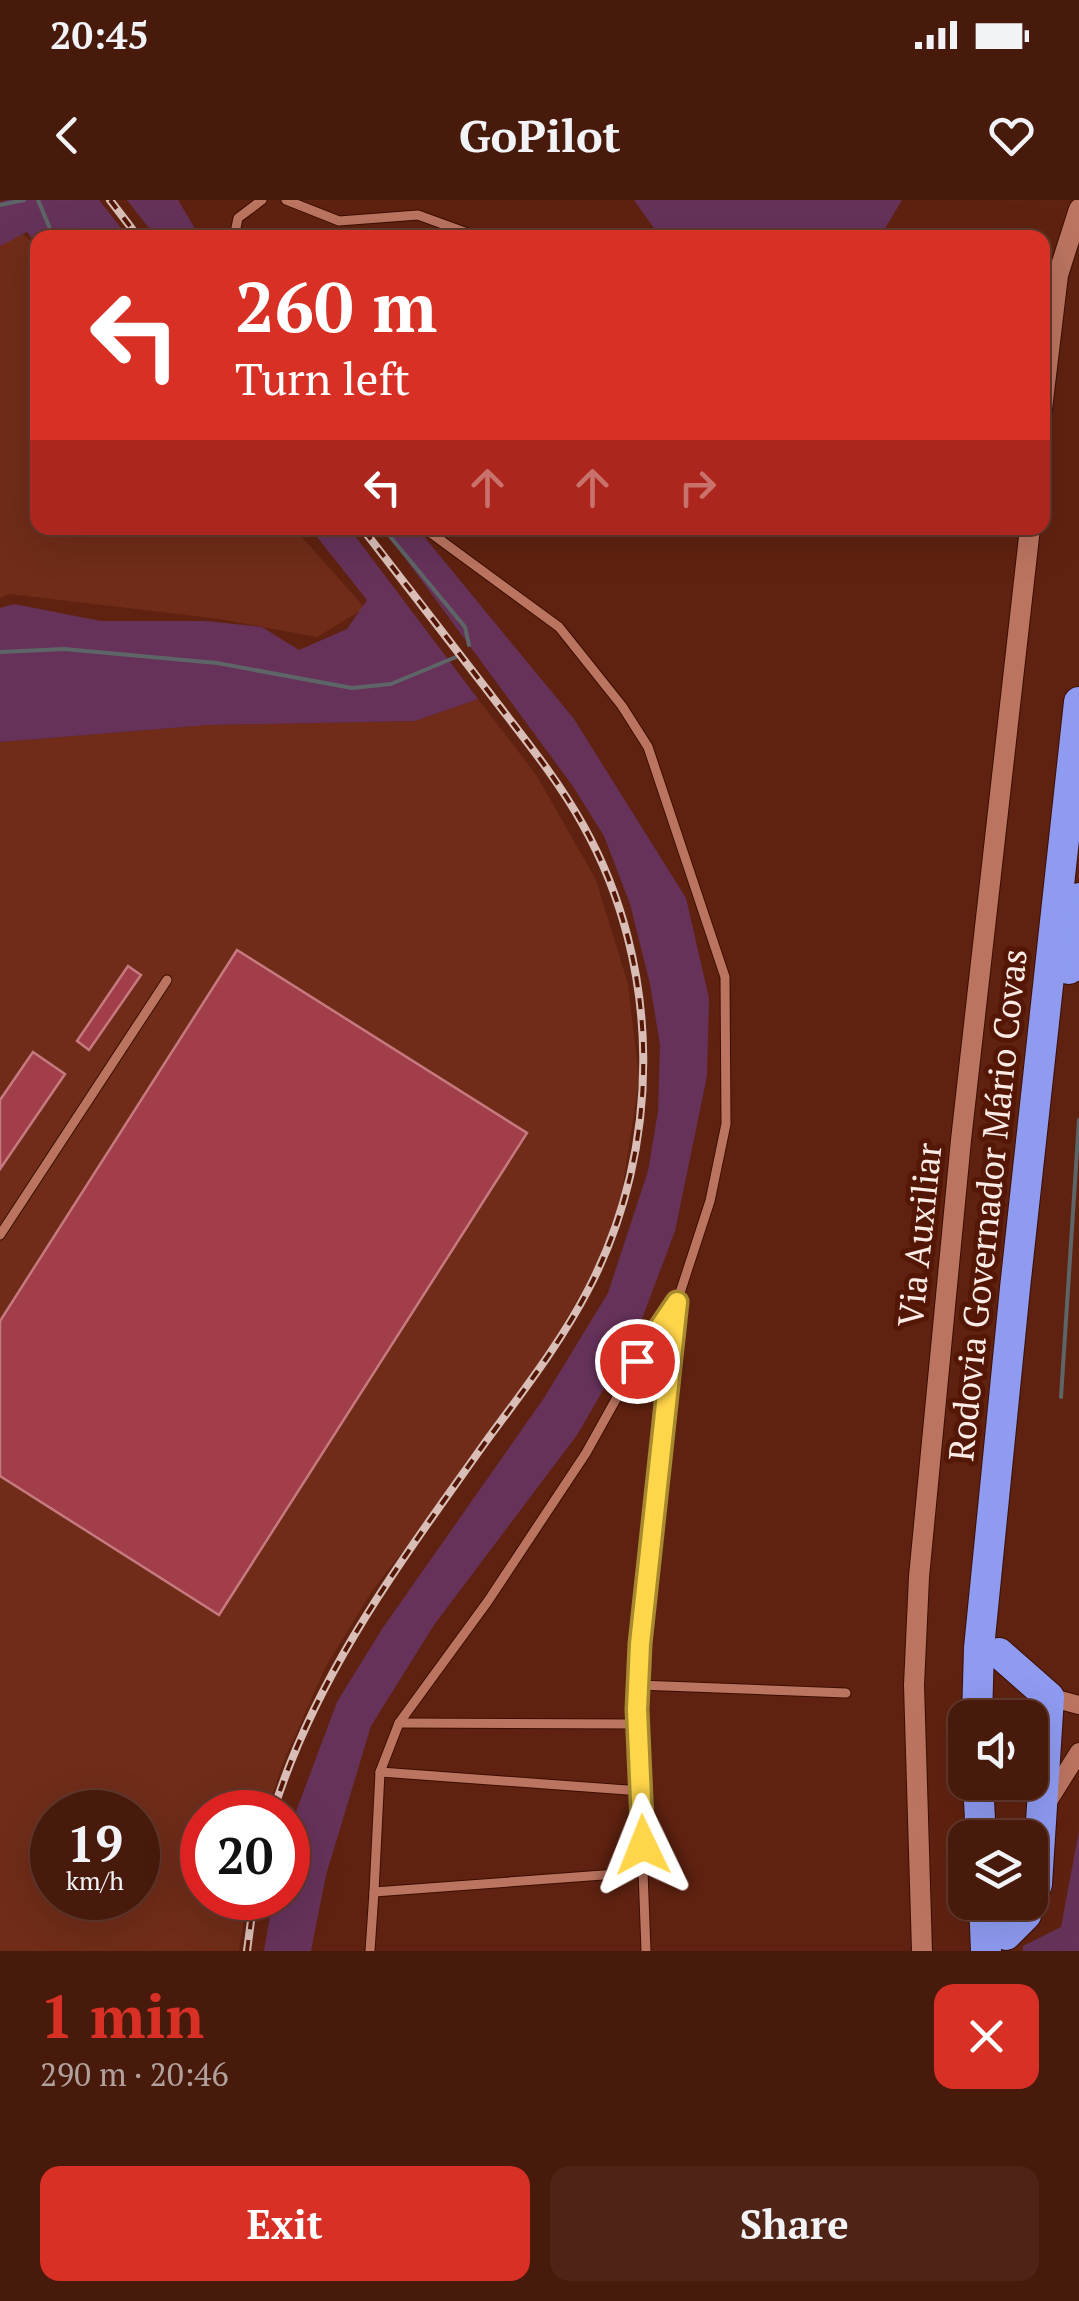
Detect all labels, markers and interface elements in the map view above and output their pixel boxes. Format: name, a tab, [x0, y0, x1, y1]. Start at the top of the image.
text: 20:45	[50, 10, 149, 60]
text: GoPilot	[459, 105, 620, 165]
icon: back	[40, 108, 95, 163]
icon: heart	[984, 108, 1039, 163]
text: 260 m	[235, 259, 437, 352]
icon: left	[70, 270, 200, 400]
text: Turn left	[235, 348, 410, 408]
icon: left	[355, 460, 410, 515]
icon: ahead	[460, 460, 515, 515]
icon: ahead	[565, 460, 620, 515]
icon: right	[670, 460, 725, 515]
street label: Rodovia Governador Mário Covas	[937, 947, 1037, 1463]
street label: Via Auxiliar	[886, 1140, 952, 1329]
pin	[595, 1319, 680, 1404]
icon: arrive	[610, 1334, 665, 1389]
map controls	[948, 1700, 1048, 1920]
button: sound	[948, 1700, 1048, 1800]
speed limit sign: 20	[180, 1790, 310, 1920]
position arrow	[591, 1793, 695, 1897]
text: 19	[67, 1810, 123, 1876]
button: layers	[948, 1820, 1048, 1920]
text: km/h	[66, 1864, 124, 1897]
text: 1 min	[40, 1976, 204, 2055]
button: close	[934, 1984, 1039, 2089]
text: 290 m · 20:46	[40, 2053, 228, 2095]
button: Exit	[40, 2166, 530, 2281]
button: Share	[550, 2166, 1039, 2281]

